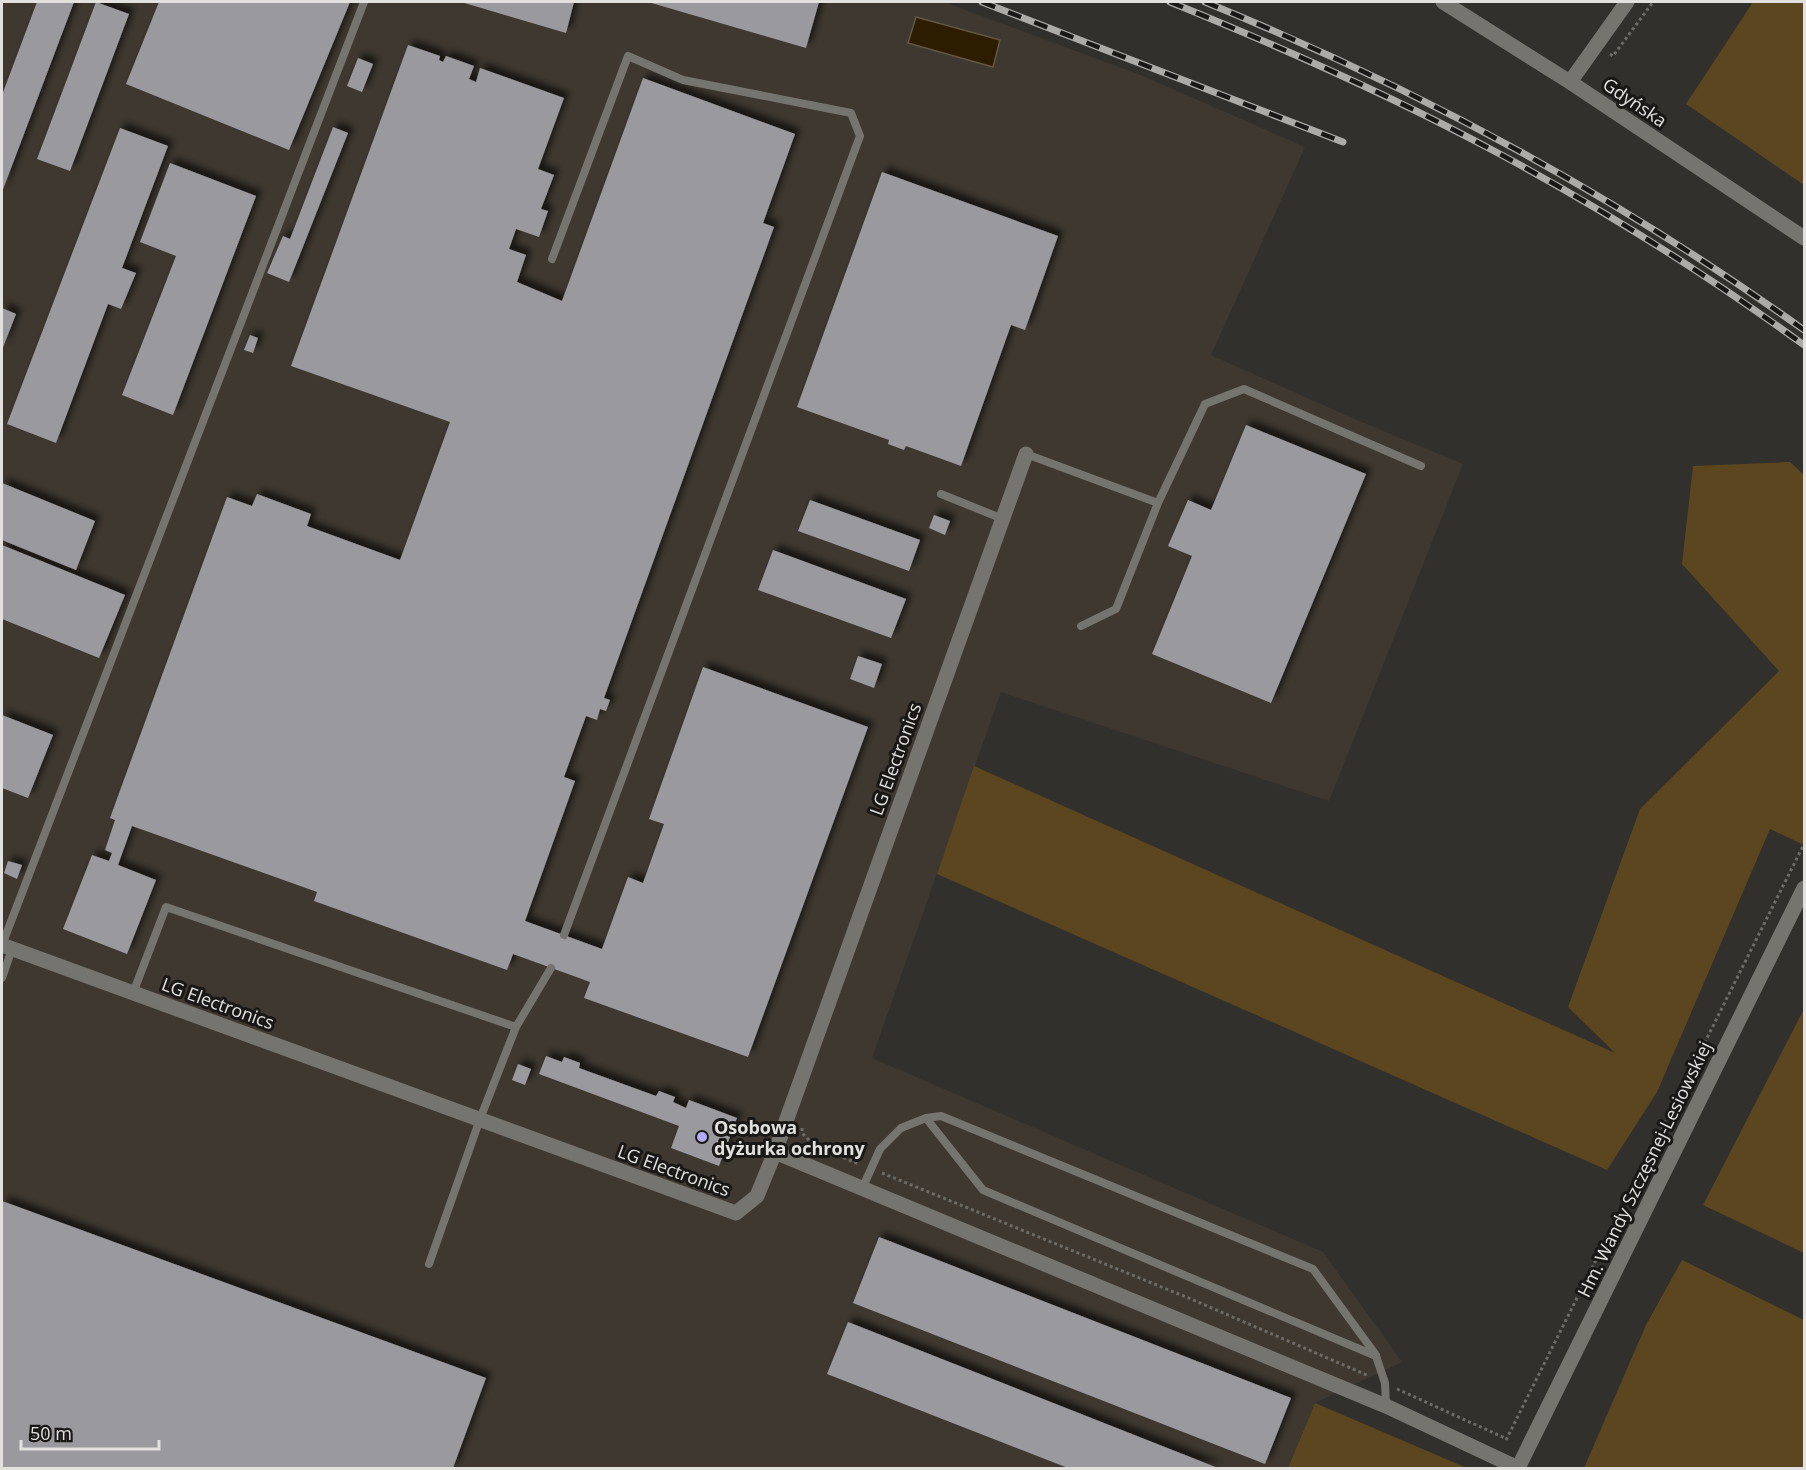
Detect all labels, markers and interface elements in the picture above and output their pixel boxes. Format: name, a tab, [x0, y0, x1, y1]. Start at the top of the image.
street label: Gdyńska	[1598, 72, 1672, 132]
street label: LG Electronics	[864, 700, 926, 818]
street label: LG Electronics	[159, 972, 277, 1034]
street label: Hm. Wandy Szczęsnej-Lesiowskiej	[1571, 1037, 1717, 1301]
place label: Osobowa dyżurka ochrony	[714, 1115, 866, 1160]
marker: Osobowa dyżurka ochrony	[695, 1130, 709, 1144]
street label: LG Electronics	[615, 1139, 733, 1201]
scale bar	[21, 1413, 159, 1451]
text: 50 m	[30, 1421, 72, 1445]

